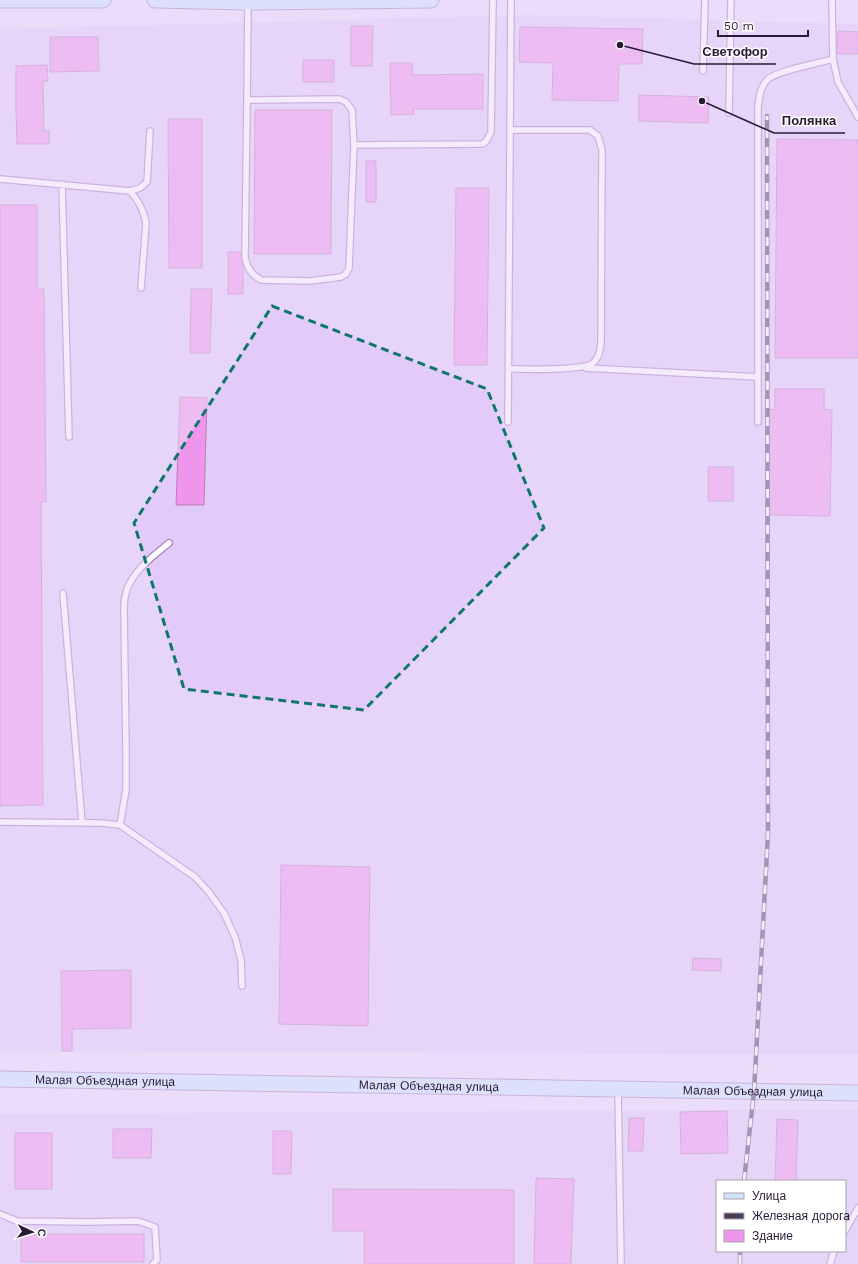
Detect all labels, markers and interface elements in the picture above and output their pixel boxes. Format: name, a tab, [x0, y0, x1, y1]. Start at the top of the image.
scale bar	[718, 12, 808, 38]
text: 50 m	[724, 19, 754, 33]
callout: Светофор	[694, 39, 776, 64]
text: Светофор	[702, 44, 768, 59]
callout: Полянка	[774, 108, 845, 133]
text: Полянка	[782, 113, 837, 128]
street label: Малая Объездная улица	[35, 1073, 175, 1089]
street label: Малая Объездная улица	[359, 1078, 499, 1094]
street label: Малая Объездная улица	[683, 1083, 823, 1099]
legend	[716, 1180, 846, 1252]
text: Улица	[752, 1189, 786, 1203]
text: Железная дорога	[752, 1209, 850, 1223]
north arrow	[12, 1212, 52, 1252]
text: С	[35, 1228, 48, 1237]
text: Здание	[752, 1229, 793, 1243]

